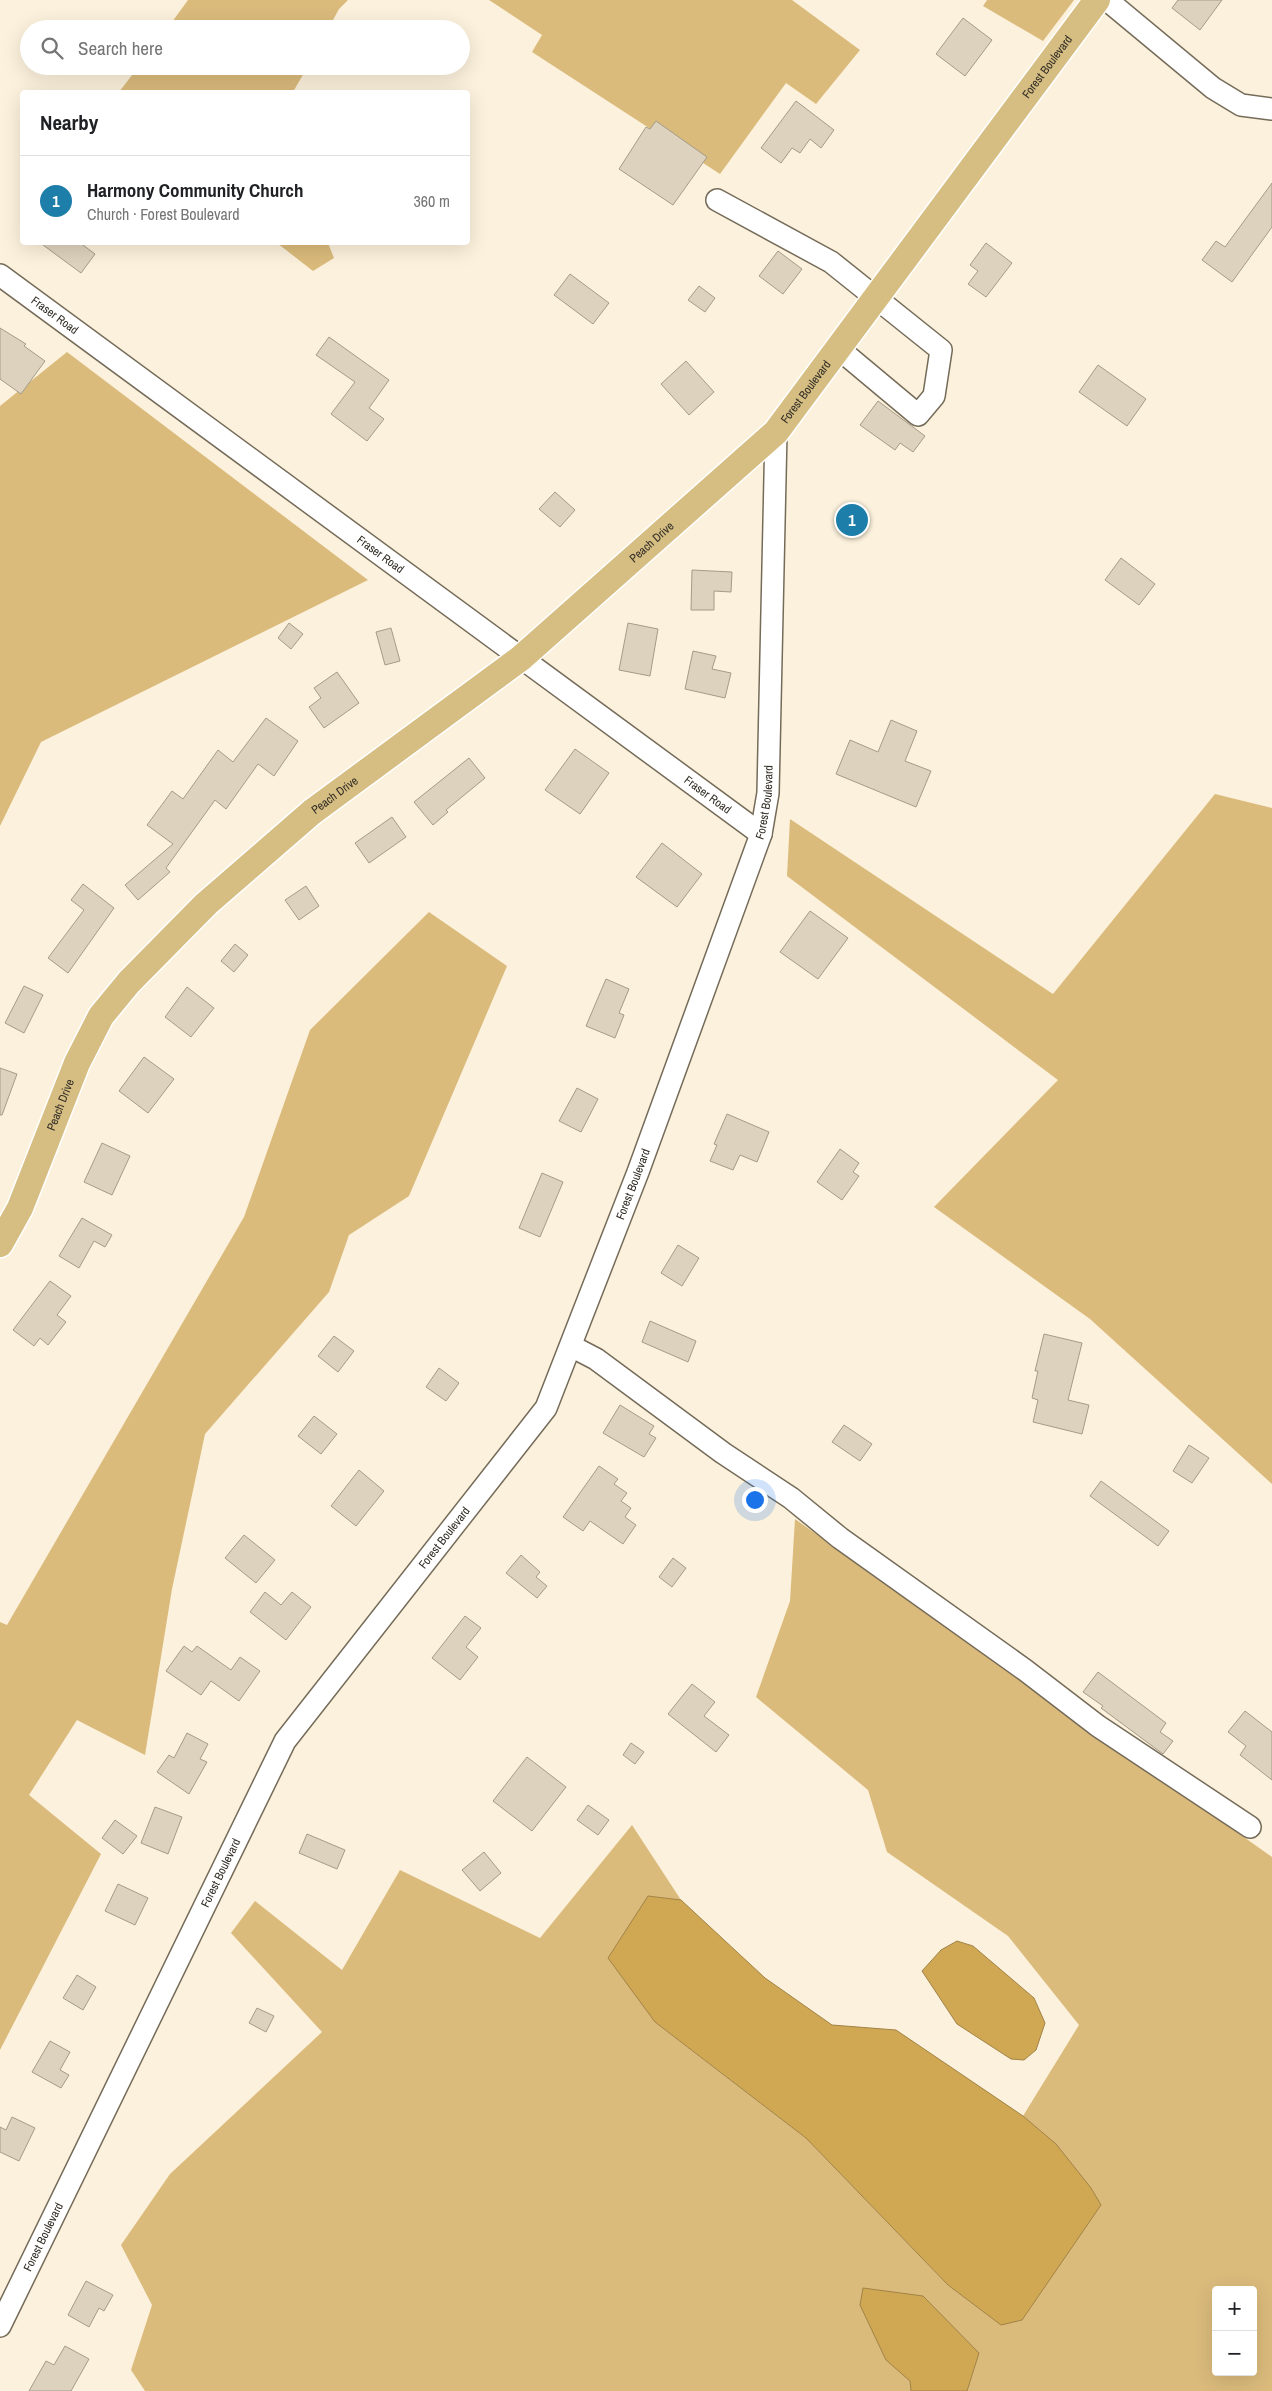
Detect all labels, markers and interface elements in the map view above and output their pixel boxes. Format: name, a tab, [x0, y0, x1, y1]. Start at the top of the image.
search box	[20, 20, 470, 75]
street label: Forest Boulevard	[1019, 32, 1076, 102]
icon: search	[38, 34, 66, 62]
text: Search here	[78, 35, 163, 61]
text: Nearby	[40, 108, 98, 137]
text: Harmony Community Church	[87, 177, 303, 203]
text: 1	[52, 190, 60, 212]
text: 360 m	[414, 190, 450, 212]
text: Church · Forest Boulevard	[87, 203, 240, 225]
street label: Fraser Road	[28, 293, 82, 338]
street label: Forest Boulevard	[777, 357, 834, 427]
pin: 1	[836, 501, 868, 539]
street label: Peach Drive	[626, 518, 677, 566]
street label: Fraser Road	[354, 532, 407, 577]
street label: Forest Boulevard	[752, 765, 777, 842]
street label: Fraser Road	[681, 772, 734, 817]
street label: Peach Drive	[308, 773, 361, 818]
street label: Peach Drive	[43, 1077, 78, 1133]
street label: Forest Boulevard	[612, 1147, 654, 1222]
your location	[742, 1487, 768, 1513]
street label: Forest Boulevard	[415, 1503, 474, 1572]
street label: Forest Boulevard	[197, 1836, 244, 1910]
street label: Forest Boulevard	[20, 2200, 67, 2274]
map controls	[1212, 2286, 1257, 2376]
button: +	[1212, 2286, 1257, 2331]
button: −	[1212, 2331, 1257, 2376]

